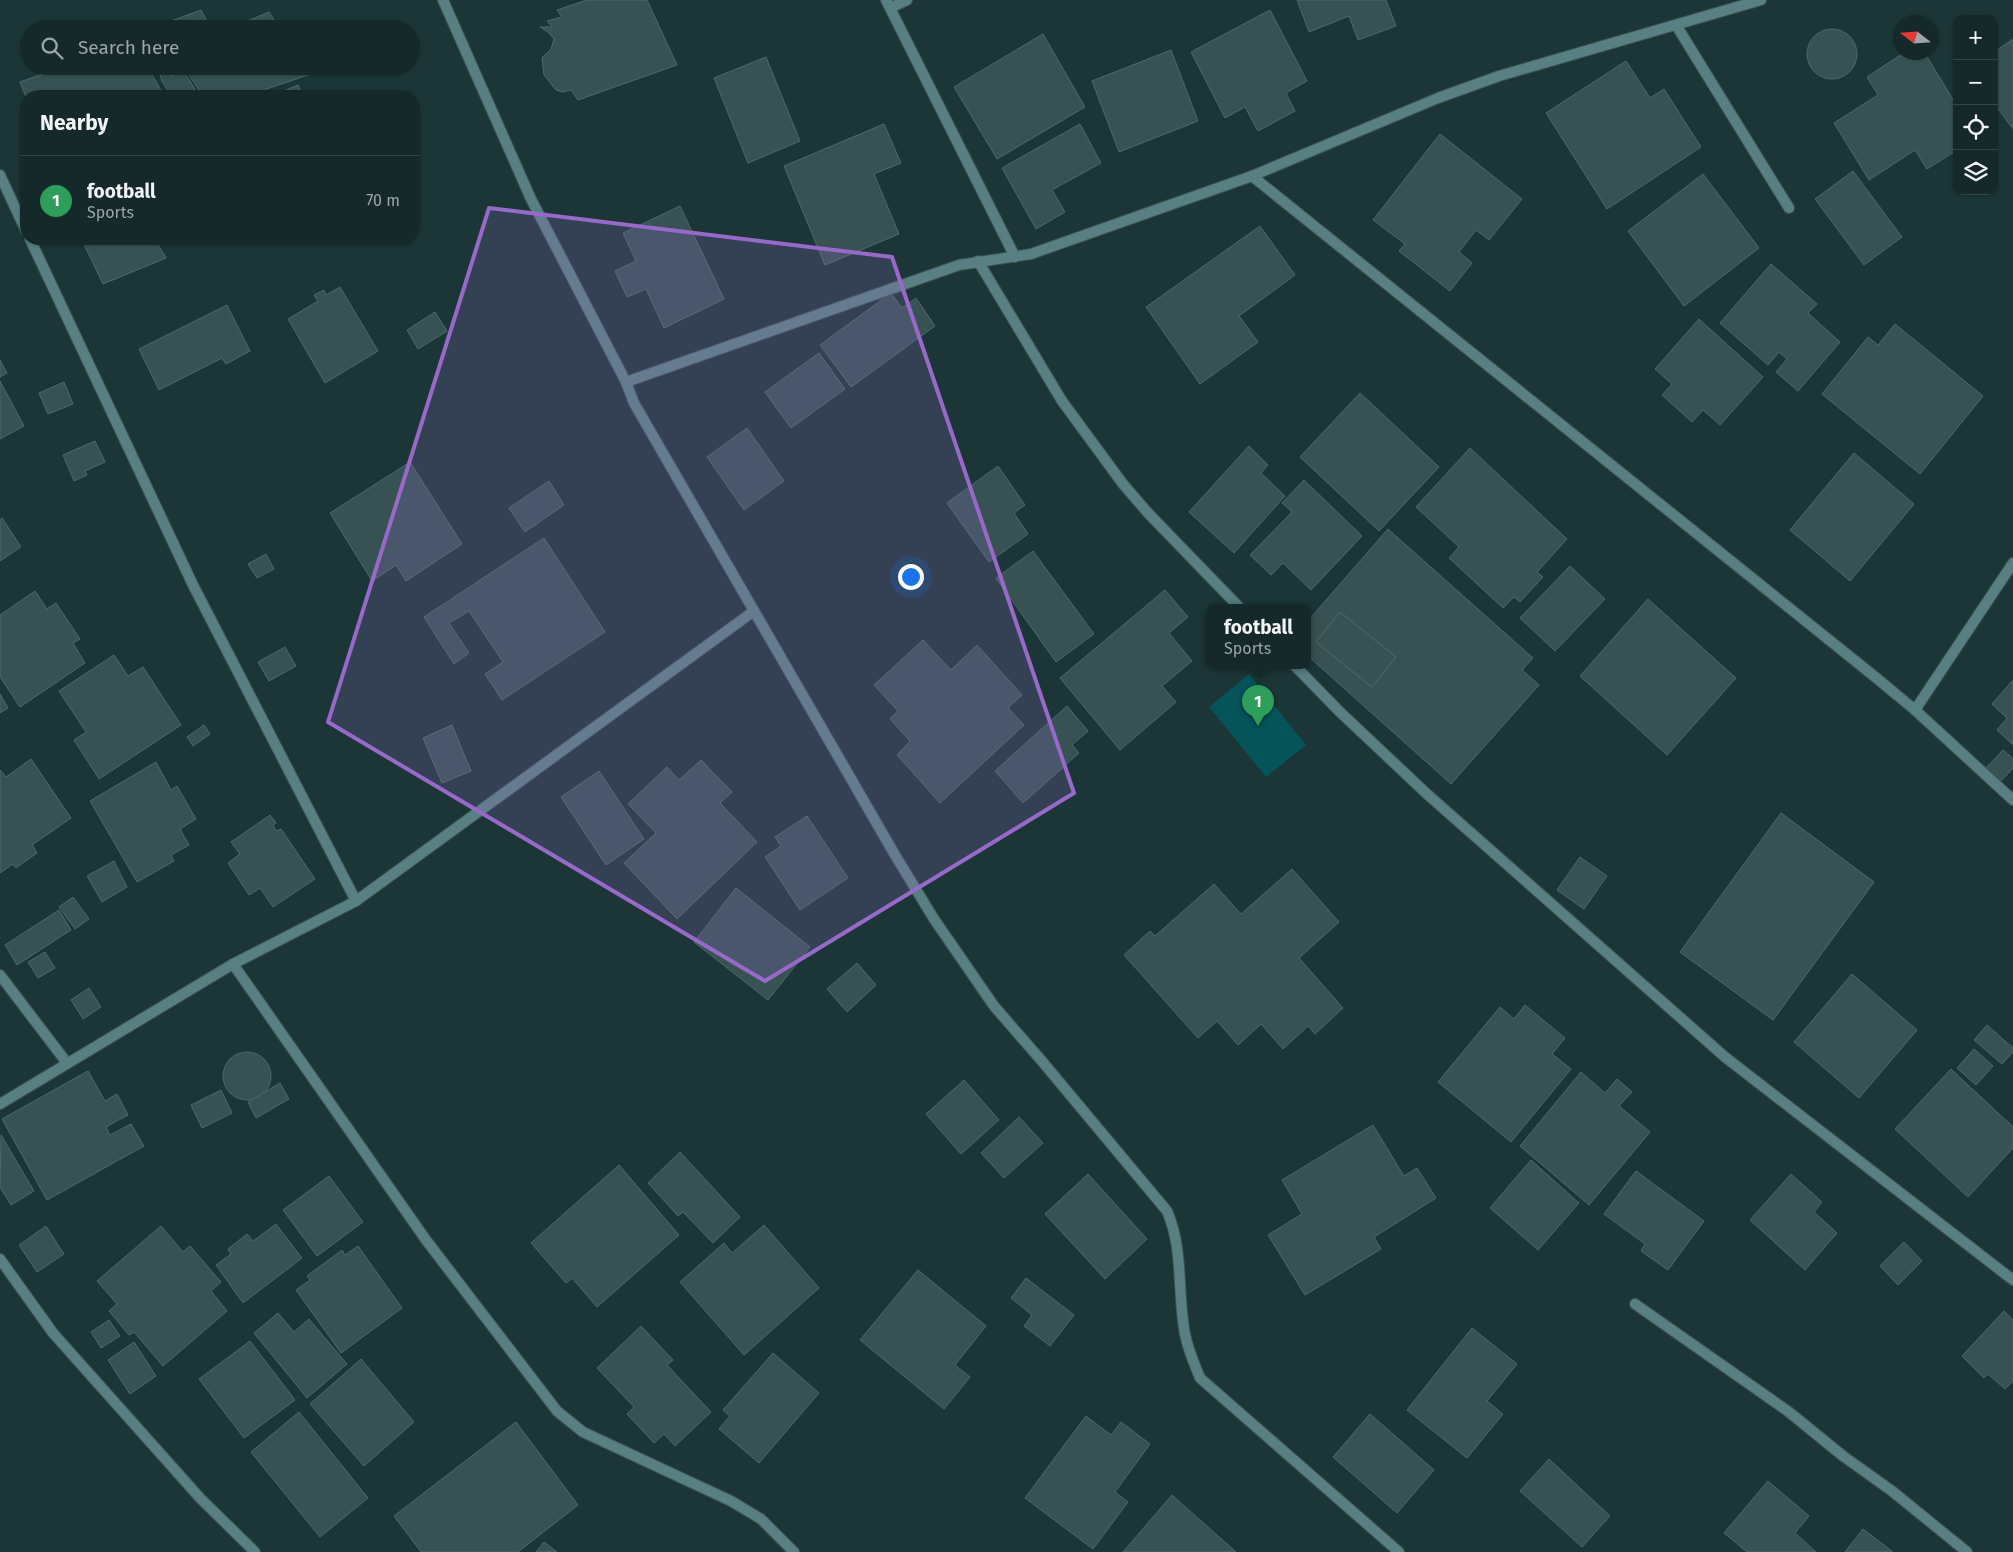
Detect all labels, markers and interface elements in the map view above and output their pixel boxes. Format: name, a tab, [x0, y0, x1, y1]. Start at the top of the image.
north arrow	[1893, 15, 1938, 60]
map controls	[1953, 15, 1998, 195]
button: +	[1953, 15, 1998, 60]
search box	[20, 20, 420, 75]
icon: search	[38, 34, 66, 62]
text: Search here	[78, 36, 179, 59]
button: −	[1953, 60, 1998, 105]
button: locate	[1953, 105, 1998, 150]
text: Nearby	[40, 110, 108, 136]
button: layers	[1953, 150, 1998, 195]
text: football	[87, 180, 156, 203]
text: 1	[52, 191, 60, 210]
text: 70 m	[366, 191, 400, 210]
text: Sports	[87, 203, 134, 222]
your location	[898, 564, 924, 590]
popup	[1206, 604, 1311, 669]
text: football	[1224, 616, 1293, 639]
text: Sports	[1224, 639, 1271, 658]
pin: 1	[1242, 685, 1274, 726]

